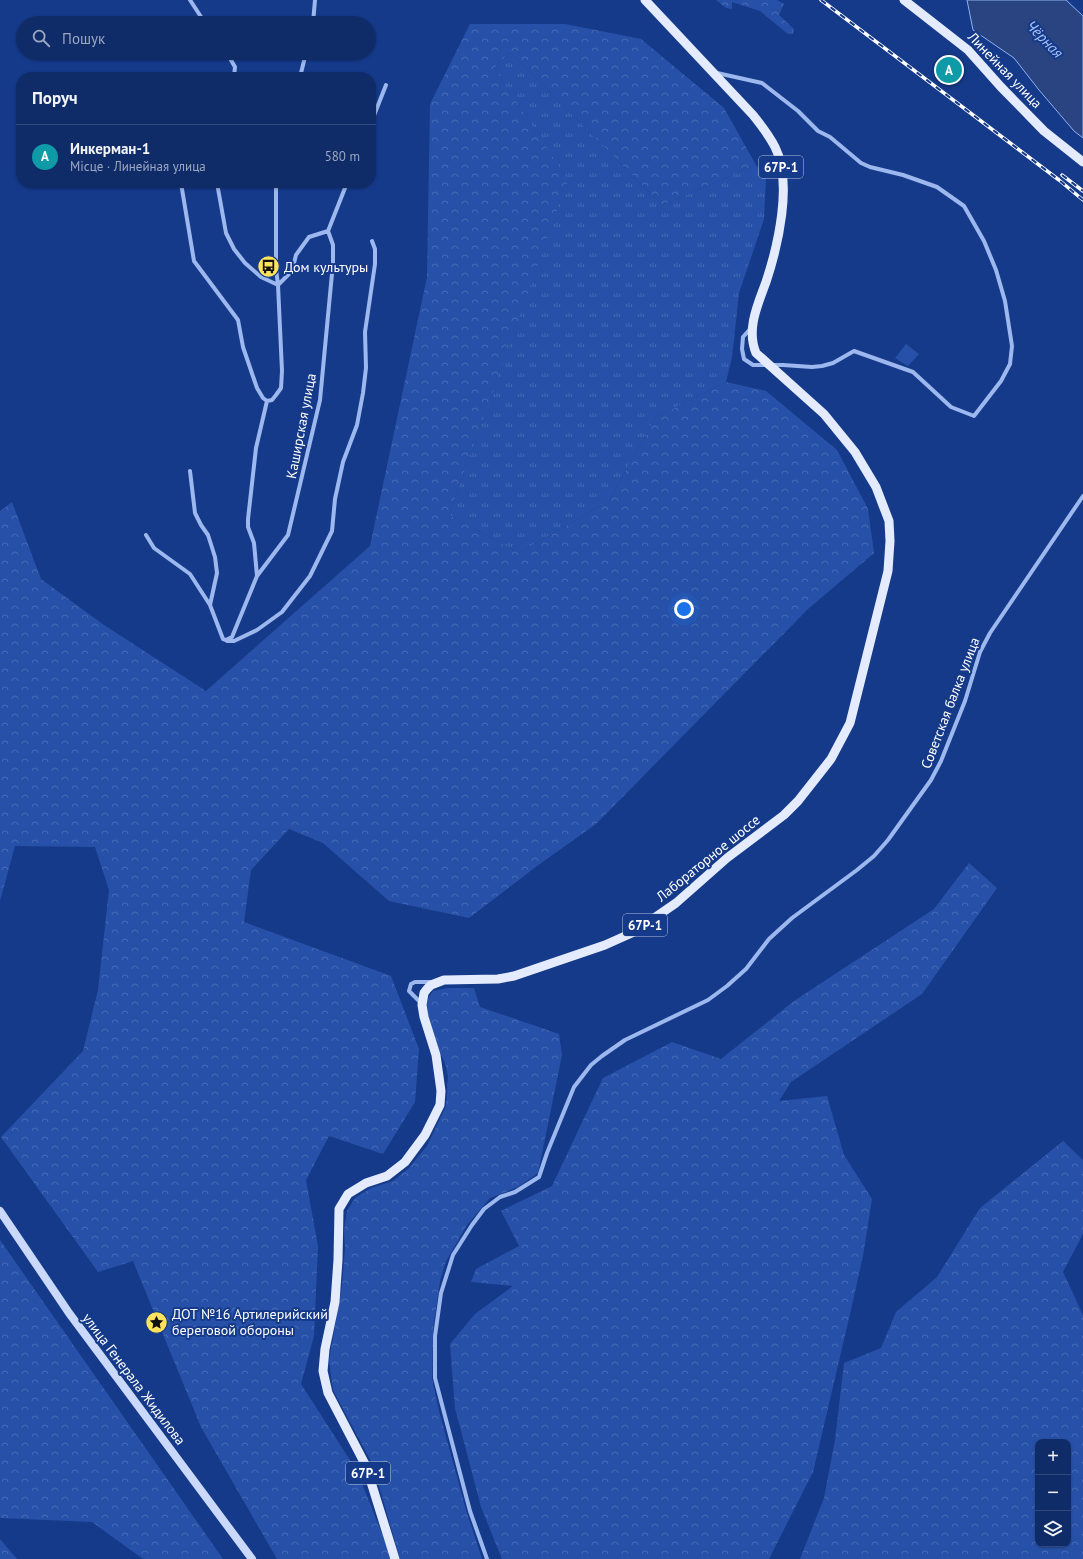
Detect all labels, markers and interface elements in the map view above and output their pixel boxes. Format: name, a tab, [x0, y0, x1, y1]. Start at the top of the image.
search box	[16, 16, 376, 60]
water label: Чёрная	[1022, 16, 1068, 62]
icon: search	[30, 27, 52, 49]
street label: Линейная улица	[963, 27, 1046, 112]
text: Пошук	[62, 29, 105, 48]
pin: A	[936, 55, 962, 85]
text: Поруч	[32, 87, 78, 109]
text: Инкерман-1	[70, 139, 150, 158]
text: A	[41, 148, 49, 165]
text: 580 m	[325, 148, 360, 165]
road number: 67Р-1	[759, 156, 803, 178]
text: Місце · Линейная улица	[70, 158, 206, 175]
bus stop icon: Дом культуры	[256, 254, 282, 280]
place label: Дом культуры	[284, 258, 368, 276]
street label: Каширская улица	[282, 372, 320, 480]
your location	[674, 599, 694, 619]
street label: Советская балка улица	[917, 635, 983, 771]
street label: Лабораторное шоссе	[652, 811, 764, 906]
road number: 67Р-1	[623, 914, 667, 936]
place label: ДОТ №16 Артилерийский береговой обороны	[172, 1305, 328, 1339]
street label: улица Генерала Жидилова	[78, 1309, 190, 1449]
place icon: ДОТ №16 Артилерийский береговой обороны	[143, 1309, 169, 1335]
map controls	[1035, 1439, 1071, 1547]
button: +	[1035, 1439, 1071, 1475]
road number: 67Р-1	[346, 1462, 390, 1484]
button: −	[1035, 1475, 1071, 1511]
button: layers	[1035, 1511, 1071, 1547]

